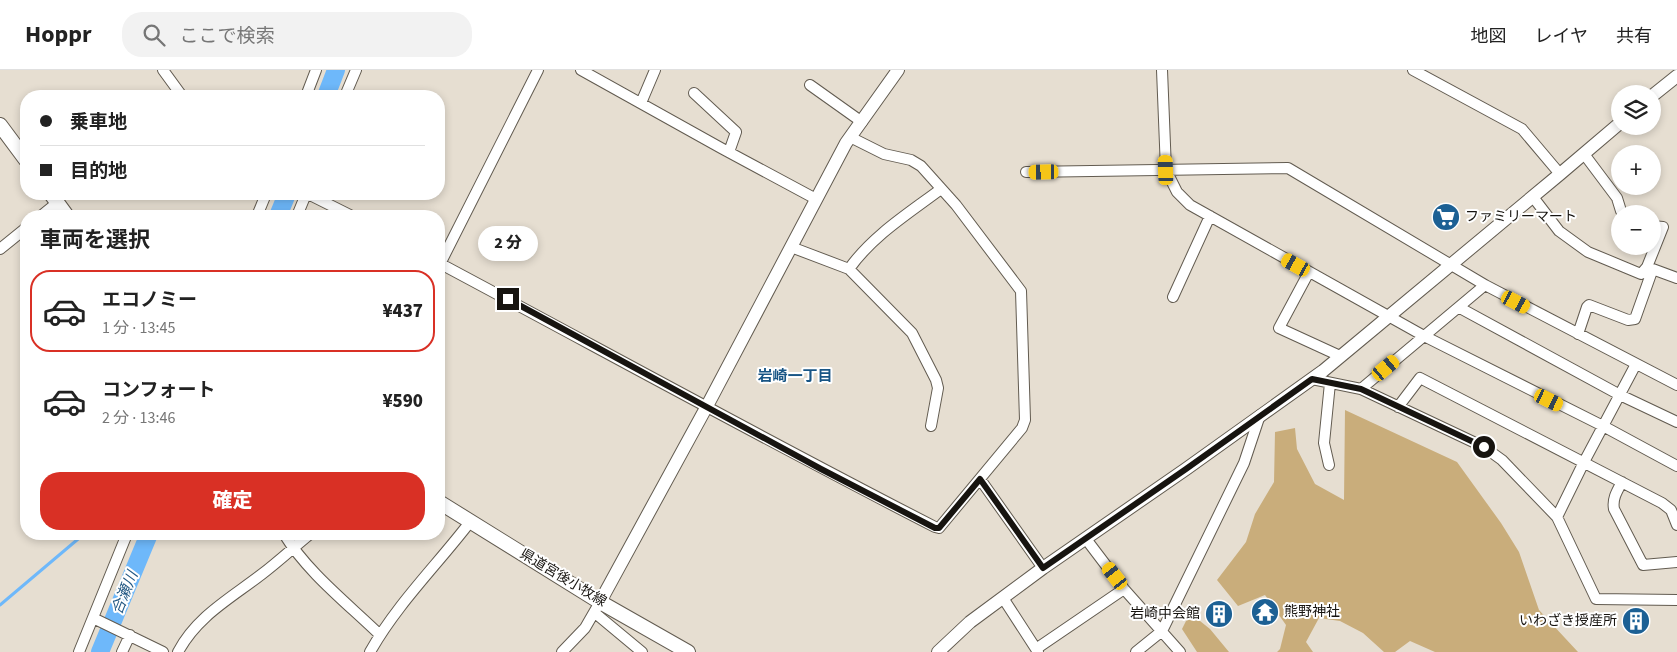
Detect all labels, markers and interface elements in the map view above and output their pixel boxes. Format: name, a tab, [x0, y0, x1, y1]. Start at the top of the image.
search box	[122, 12, 472, 57]
text: Hoppr	[25, 17, 92, 52]
icon: search	[140, 21, 168, 49]
text: ここで検索	[180, 23, 275, 50]
text: 地図	[1471, 24, 1507, 49]
text: レイヤ	[1535, 24, 1588, 49]
text: 共有	[1616, 24, 1652, 49]
map controls	[1611, 85, 1661, 255]
button: layers	[1611, 85, 1661, 135]
text: 乗車地	[70, 109, 127, 136]
button: +	[1611, 145, 1661, 195]
car	[1157, 155, 1174, 185]
text: 目的地	[70, 158, 127, 185]
car	[1028, 164, 1059, 180]
supermarket icon: ファミリーマート	[1431, 202, 1461, 232]
button: −	[1611, 205, 1661, 255]
place label: ファミリーマート	[1465, 207, 1577, 227]
text: 車両を選択	[40, 224, 150, 256]
callout: 2 分	[478, 226, 538, 262]
text: 2 分	[494, 232, 522, 254]
car	[1279, 251, 1312, 279]
text: エコノミー	[102, 287, 197, 314]
route end	[497, 288, 519, 310]
car	[1499, 288, 1532, 316]
icon: car	[42, 289, 87, 334]
text: ¥437	[382, 298, 423, 325]
text: 1 分 · 13:45	[102, 317, 175, 339]
car	[1369, 353, 1402, 383]
district label: 岩崎一丁目	[757, 366, 833, 387]
text: コンフォート	[102, 377, 215, 404]
icon: car	[42, 379, 87, 424]
car	[1532, 387, 1565, 413]
text: ¥590	[382, 388, 423, 415]
text: 2 分 · 13:46	[102, 407, 175, 429]
route start	[1473, 436, 1495, 458]
button: 確定	[40, 472, 425, 530]
street label: 県道宮後小牧線	[516, 544, 610, 612]
car	[1099, 560, 1130, 592]
water label: 合瀬川	[107, 566, 144, 618]
temple icon: 熊野神社	[1250, 597, 1280, 627]
building icon: 岩崎中会館	[1204, 599, 1234, 629]
place label: 熊野神社	[1284, 602, 1340, 622]
place label: 岩崎中会館	[1130, 604, 1200, 624]
building icon: いわざき授産所	[1621, 606, 1651, 636]
place label: いわざき授産所	[1519, 611, 1617, 631]

